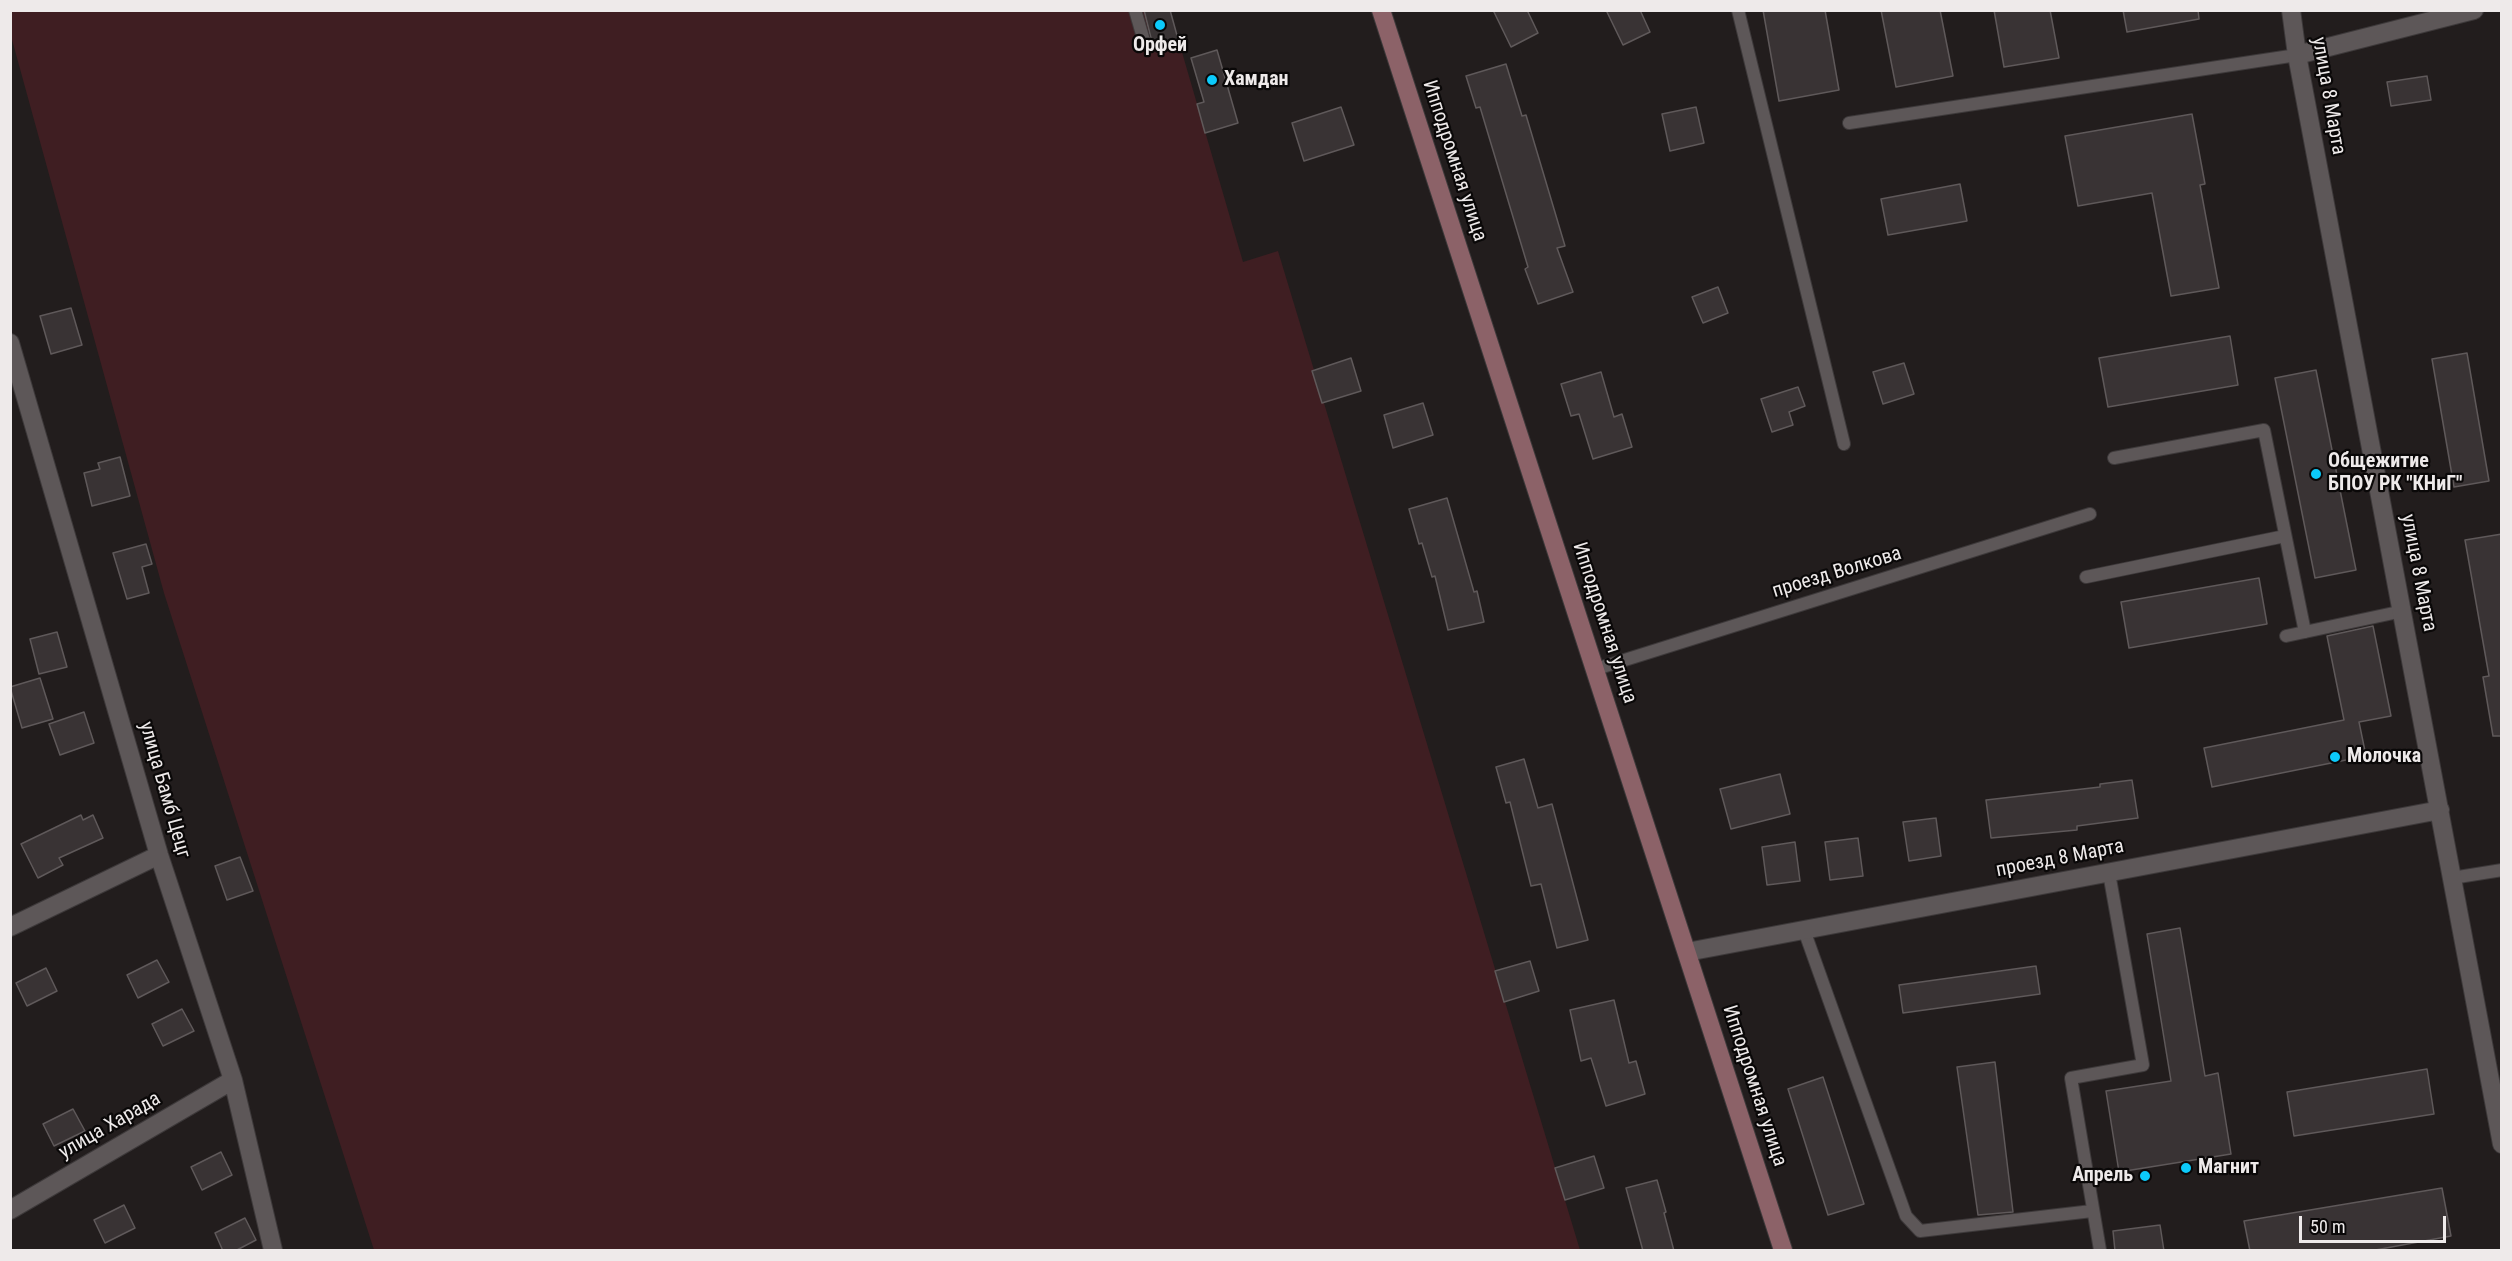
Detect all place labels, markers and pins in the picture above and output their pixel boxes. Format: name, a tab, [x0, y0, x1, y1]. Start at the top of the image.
marker: Орфей	[1153, 18, 1167, 32]
place label: Орфей	[1133, 34, 1187, 58]
place label: Хамдан	[1224, 68, 1289, 92]
marker: Хамдан	[1205, 73, 1219, 87]
place label: Общежитие БПОУ РК "КНиГ"	[2328, 450, 2462, 497]
marker: Общежитие БПОУ РК "КНиГ"	[2309, 467, 2323, 481]
place label: Молочка	[2347, 745, 2421, 769]
marker: Молочка	[2328, 750, 2342, 764]
place label: Магнит	[2198, 1156, 2259, 1180]
marker: Магнит	[2179, 1161, 2193, 1175]
place label: Апрель	[2072, 1164, 2133, 1188]
marker: Апрель	[2138, 1169, 2152, 1183]

